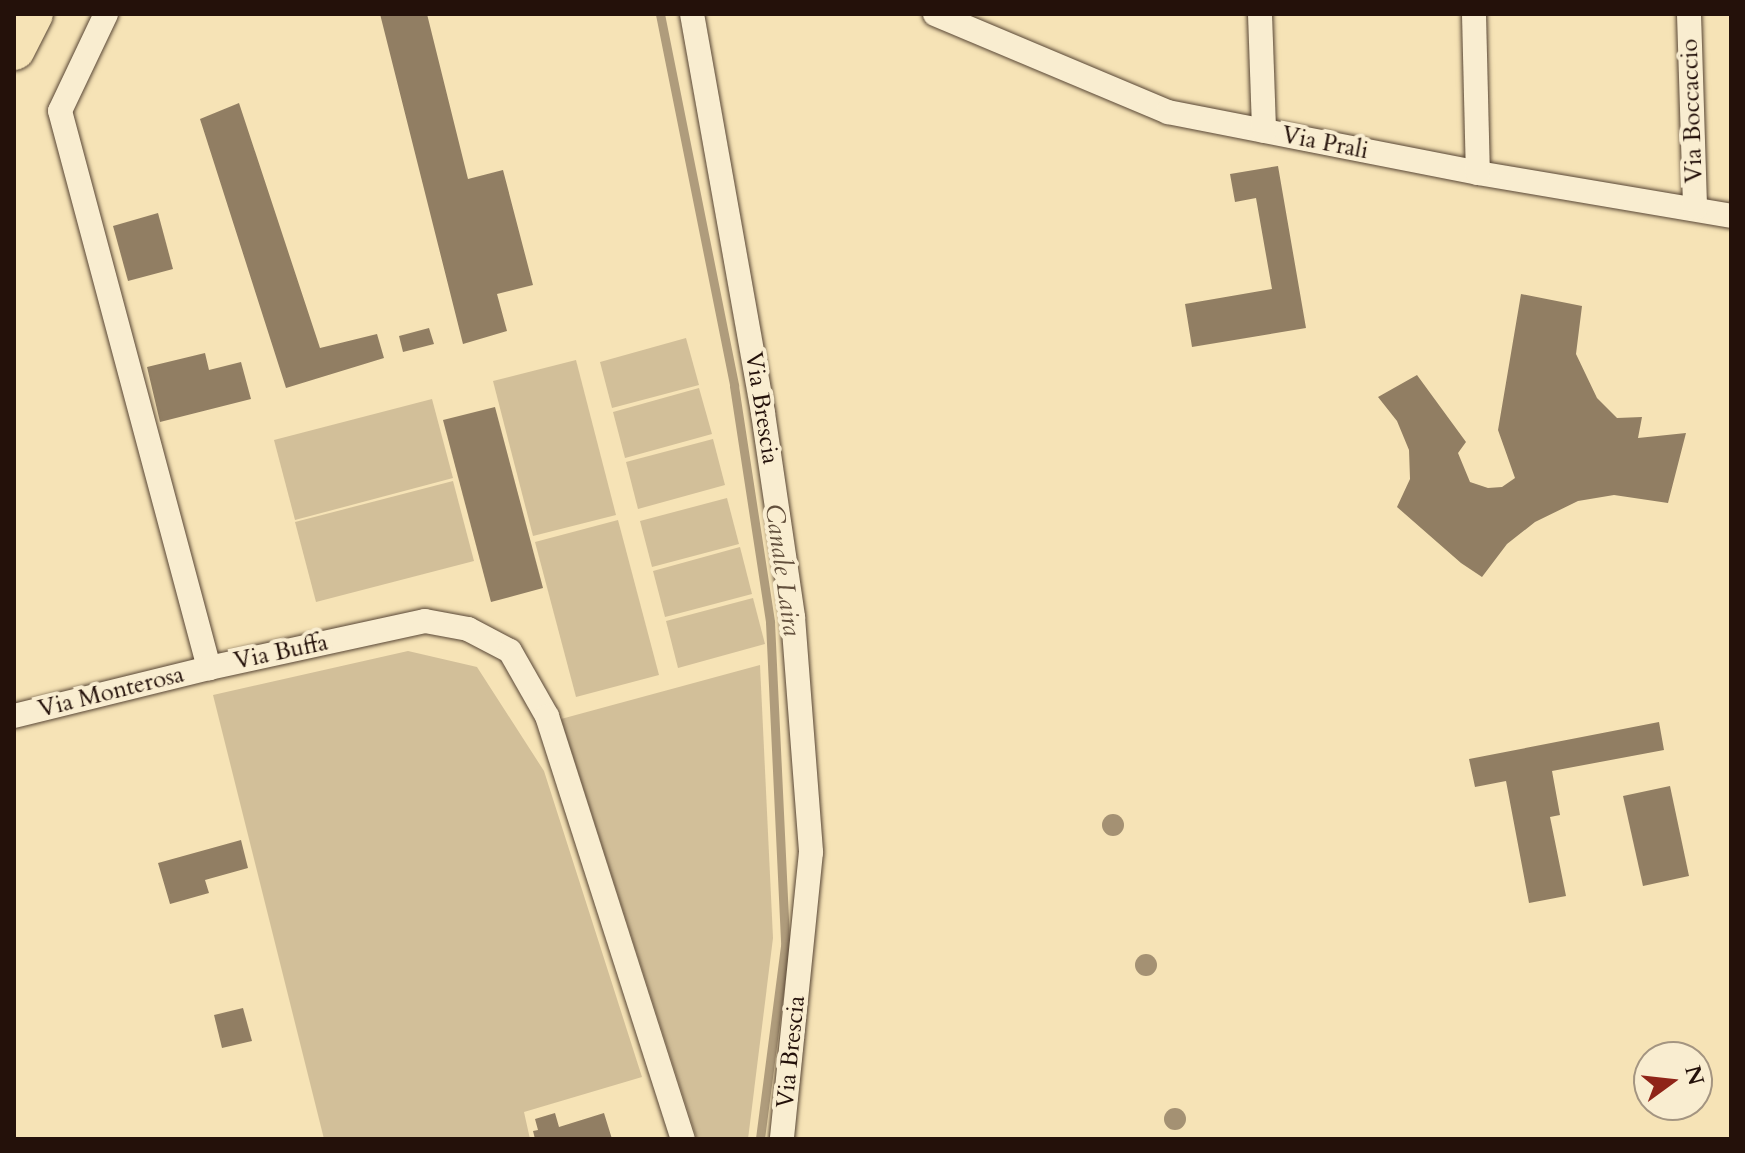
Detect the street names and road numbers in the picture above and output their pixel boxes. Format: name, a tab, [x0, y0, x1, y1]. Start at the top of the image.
street label: Via Boccaccio	[1675, 38, 1709, 184]
street label: Via Prali	[1279, 121, 1371, 165]
street label: Via Brescia	[739, 350, 785, 466]
street label: Via Buffa	[231, 628, 331, 676]
street label: Via Monterosa	[35, 660, 187, 724]
street label: Via Brescia	[771, 994, 811, 1110]

